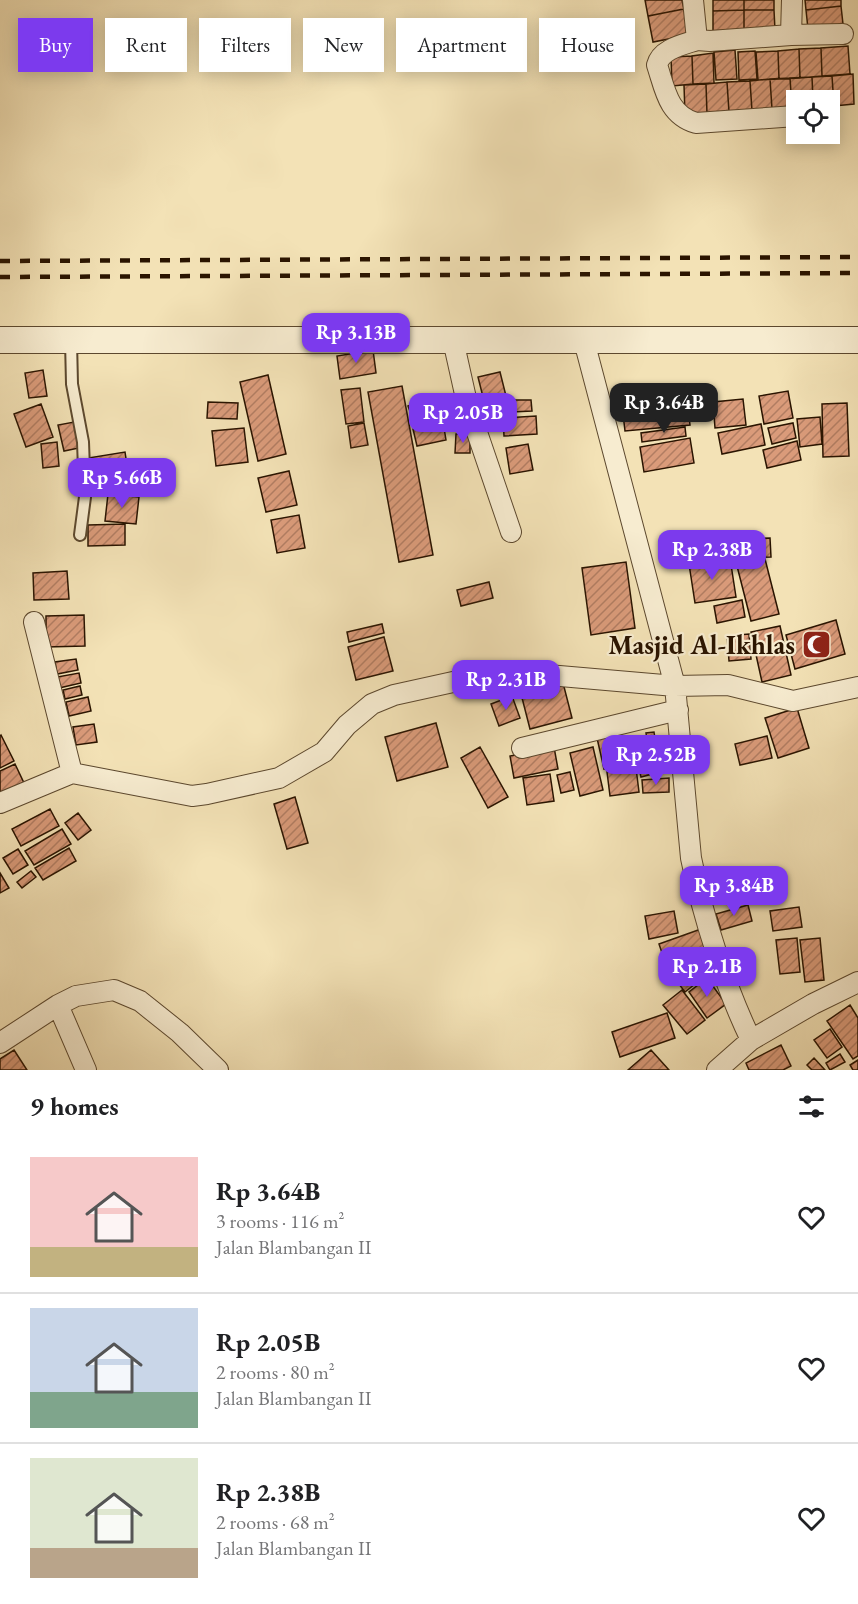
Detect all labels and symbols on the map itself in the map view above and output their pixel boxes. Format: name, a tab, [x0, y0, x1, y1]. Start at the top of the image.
pin: Rp 3.13B	[294, 313, 418, 364]
pin: Rp 3.64B	[602, 383, 726, 434]
pin: Rp 2.05B	[401, 393, 525, 444]
pin: Rp 5.66B	[60, 458, 184, 509]
pin: Rp 2.38B	[650, 530, 774, 581]
place label: Masjid Al-Ikhlas	[608, 627, 795, 662]
mosque icon: Masjid Al-Ikhlas	[800, 628, 832, 660]
pin: Rp 2.31B	[444, 660, 568, 711]
pin: Rp 2.52B	[594, 735, 718, 786]
pin: Rp 3.84B	[672, 866, 796, 917]
pin: Rp 2.1B	[652, 947, 762, 998]

